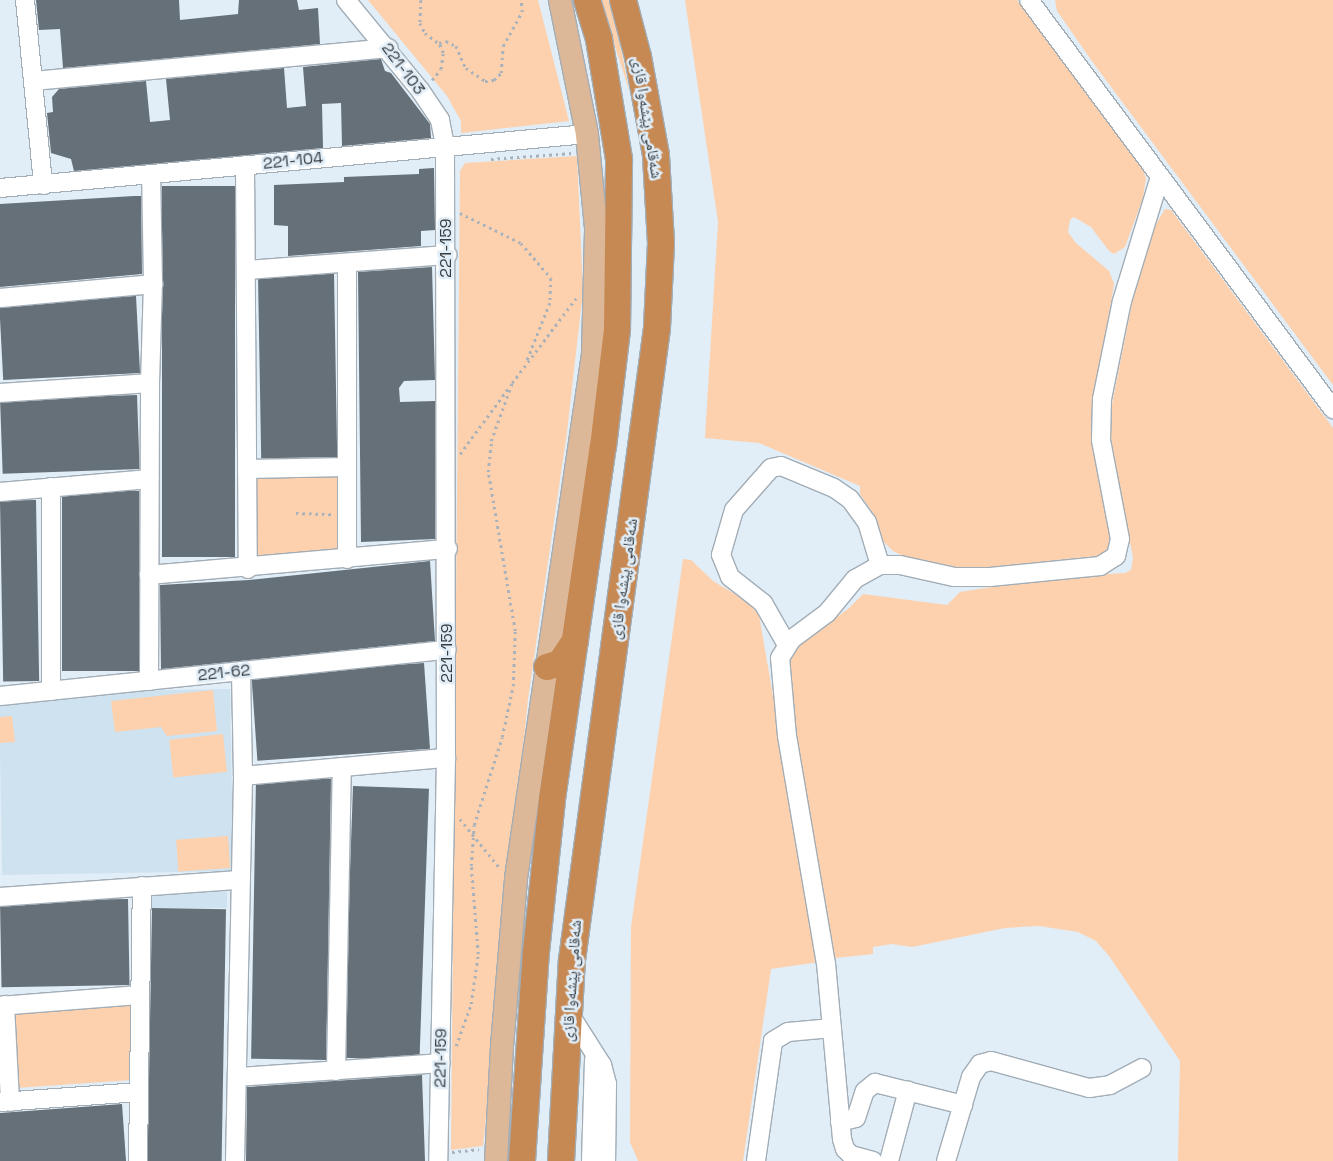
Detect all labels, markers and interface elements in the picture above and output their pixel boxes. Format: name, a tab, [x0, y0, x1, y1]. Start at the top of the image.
street label: 221-103	[377, 39, 429, 99]
street label: شەقامی پێشەوا قازی	[628, 56, 666, 180]
street label: 221-104	[262, 148, 324, 174]
street label: 221-159	[436, 218, 456, 278]
street label: شەقامی پێشەوا قازی	[606, 517, 642, 641]
street label: 221-159	[437, 623, 457, 683]
street label: 221-62	[197, 661, 251, 685]
street label: شەقامی پێشەوا قازی	[558, 919, 586, 1043]
street label: 221-159	[431, 1028, 451, 1088]

